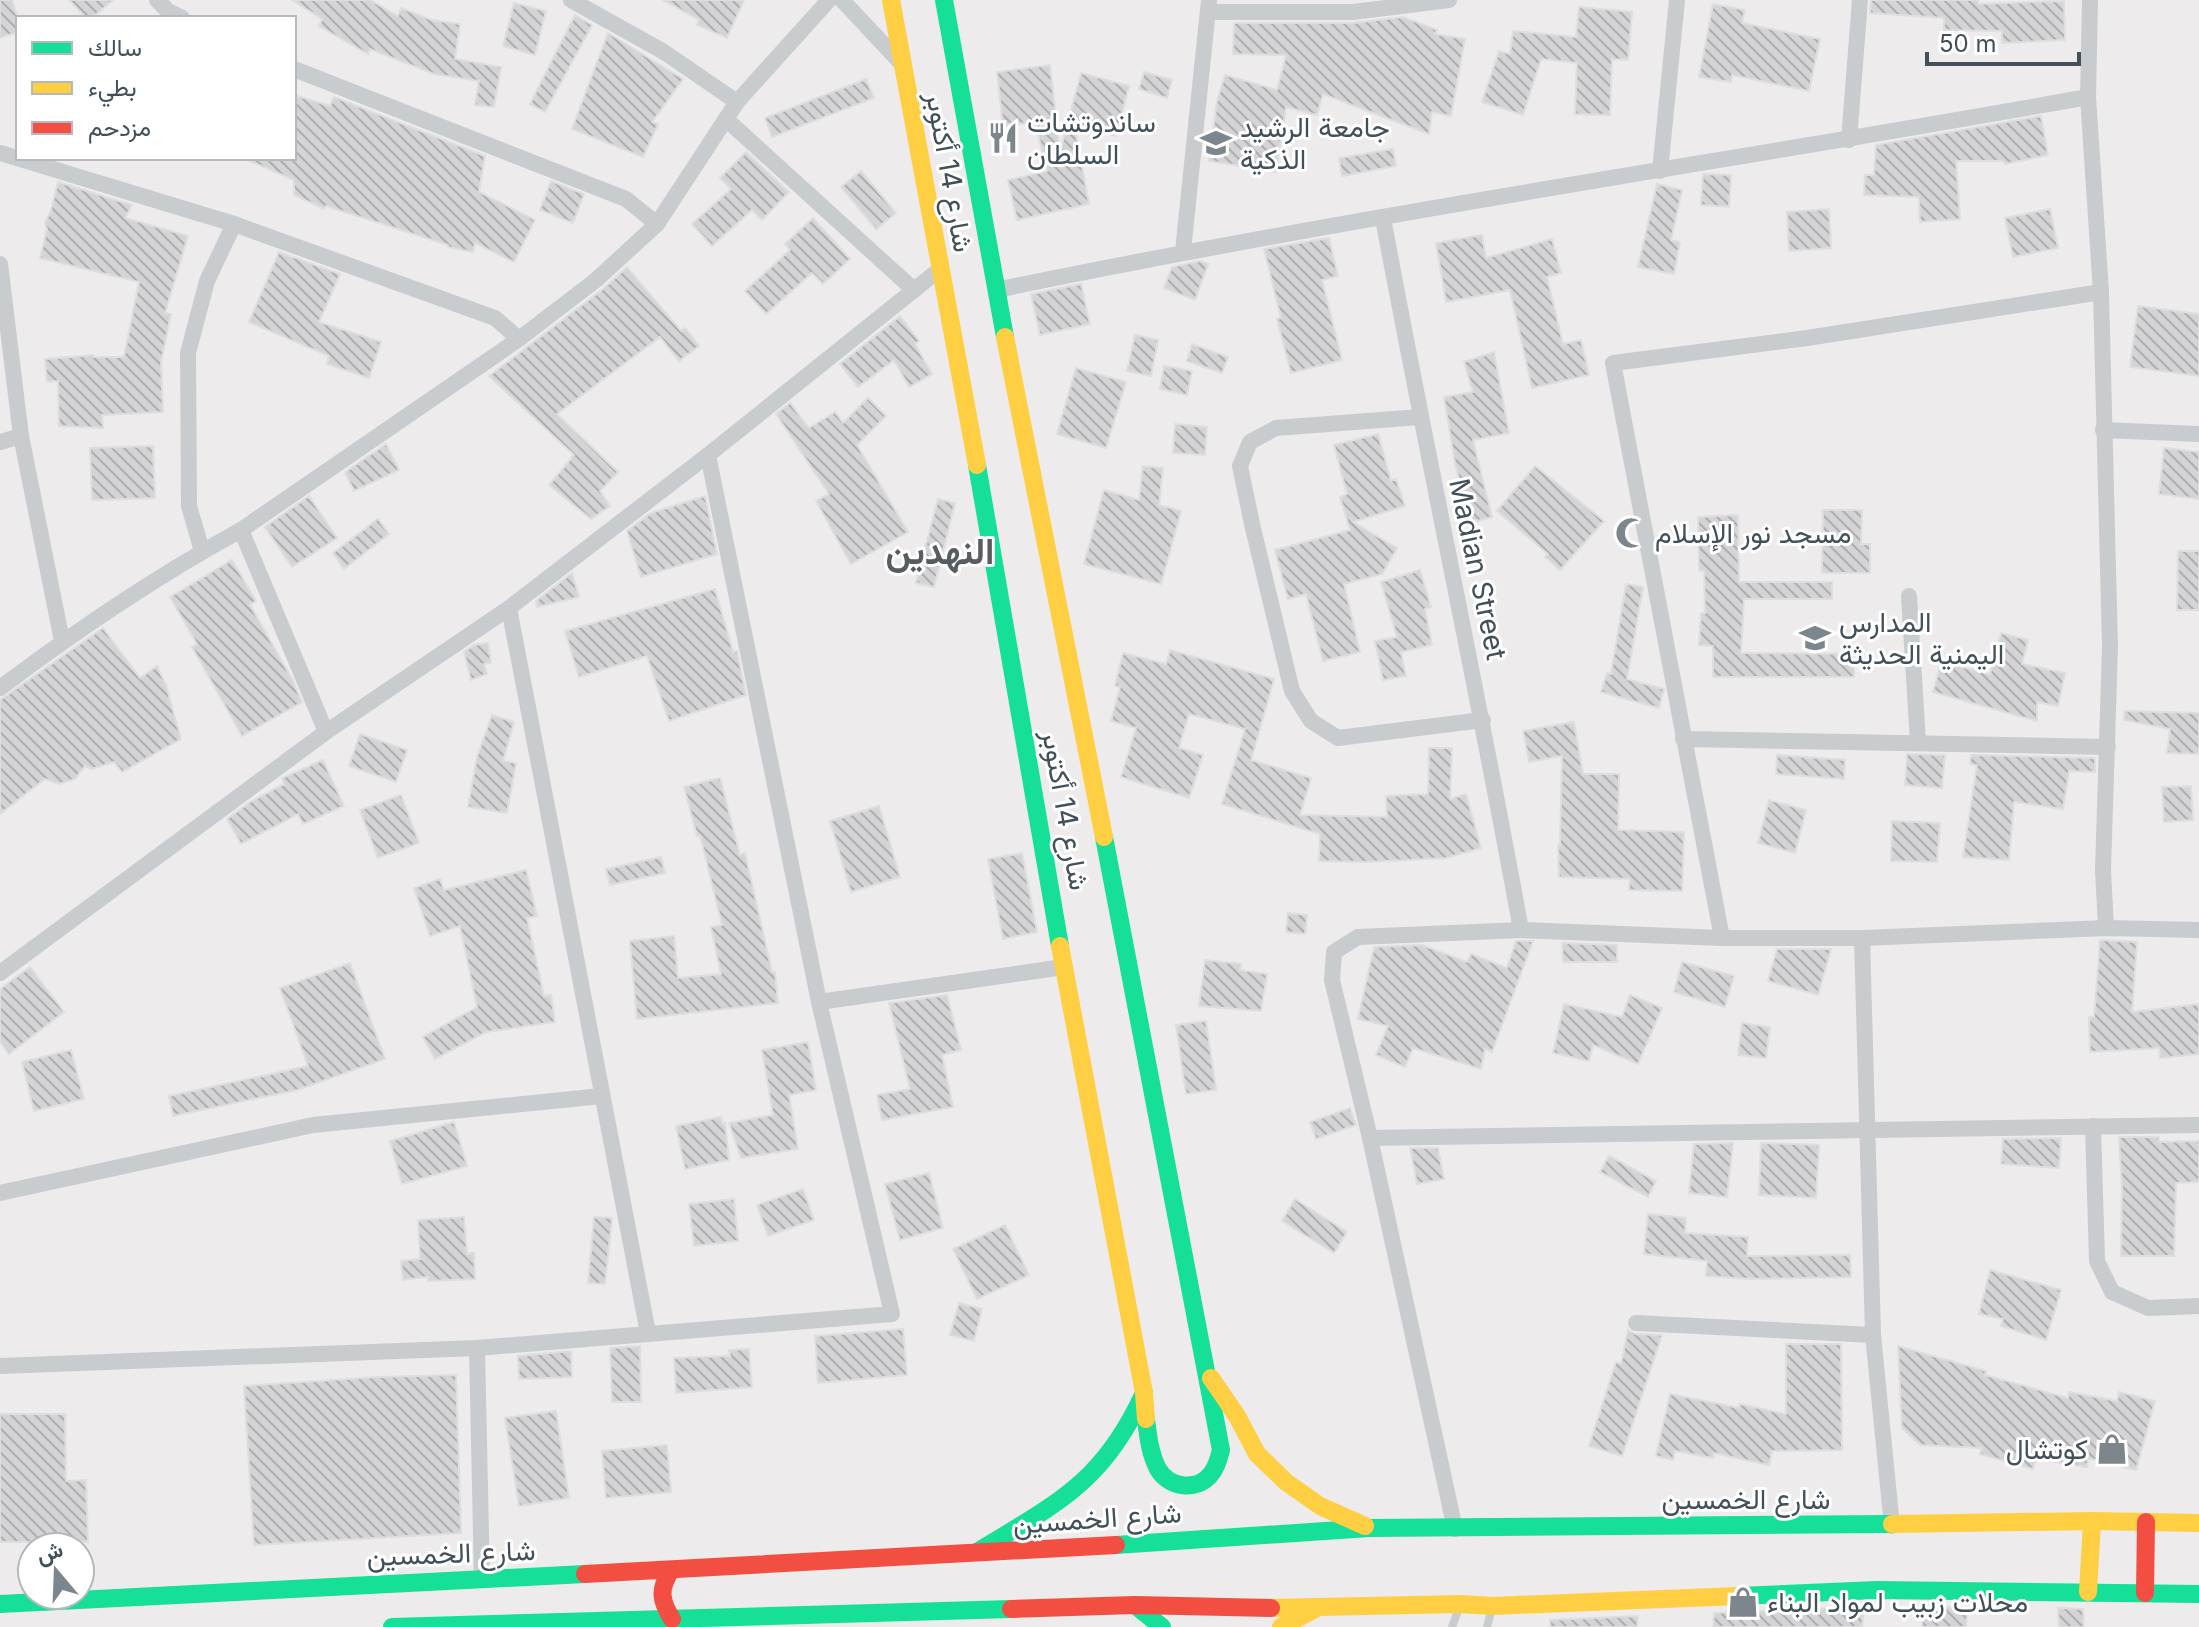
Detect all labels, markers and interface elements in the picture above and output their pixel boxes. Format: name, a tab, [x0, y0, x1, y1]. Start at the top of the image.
legend	[16, 16, 296, 160]
scale bar	[1927, 16, 2079, 66]
text: 50 m	[1939, 29, 1997, 58]
text: سالك	[88, 33, 142, 62]
text: بطيء	[88, 73, 137, 107]
street label: شارع 14 أكتوبر	[917, 88, 981, 255]
place label: ساندوتشات السلطان	[1027, 105, 1156, 171]
place label: جامعة الرشيد الذكية	[1240, 110, 1390, 176]
text: مزدحم	[88, 113, 151, 144]
restaurant icon: ساندوتشات السلطان	[986, 121, 1020, 155]
school or university icon: جامعة الرشيد الذكية	[1199, 126, 1233, 160]
street label: Madian Street	[1442, 475, 1514, 663]
mosque icon: مسجد نور الإسلام	[1614, 516, 1648, 550]
place label: مسجد نور الإسلام	[1655, 516, 1851, 552]
district label: النهدين	[886, 529, 994, 574]
place label: المدارس اليمنية الحديثة	[1839, 605, 2004, 671]
school or university icon: المدارس اليمنية الحديثة	[1798, 621, 1832, 655]
street label: شارع 14 أكتوبر	[1033, 726, 1097, 893]
place label: كوتشال	[2006, 1432, 2088, 1467]
shop icon: كوتشال	[2095, 1432, 2129, 1466]
street label: شارع الخمسين	[1662, 1482, 1830, 1518]
street label: شارع الخمسين	[1012, 1495, 1183, 1543]
north arrow	[16, 1531, 96, 1611]
street label: شارع الخمسين	[366, 1533, 536, 1575]
text: ش	[33, 1535, 67, 1570]
shop icon: محلات زبيب لمواد البناء	[1726, 1585, 1760, 1619]
place label: محلات زبيب لمواد البناء	[1767, 1585, 2028, 1620]

